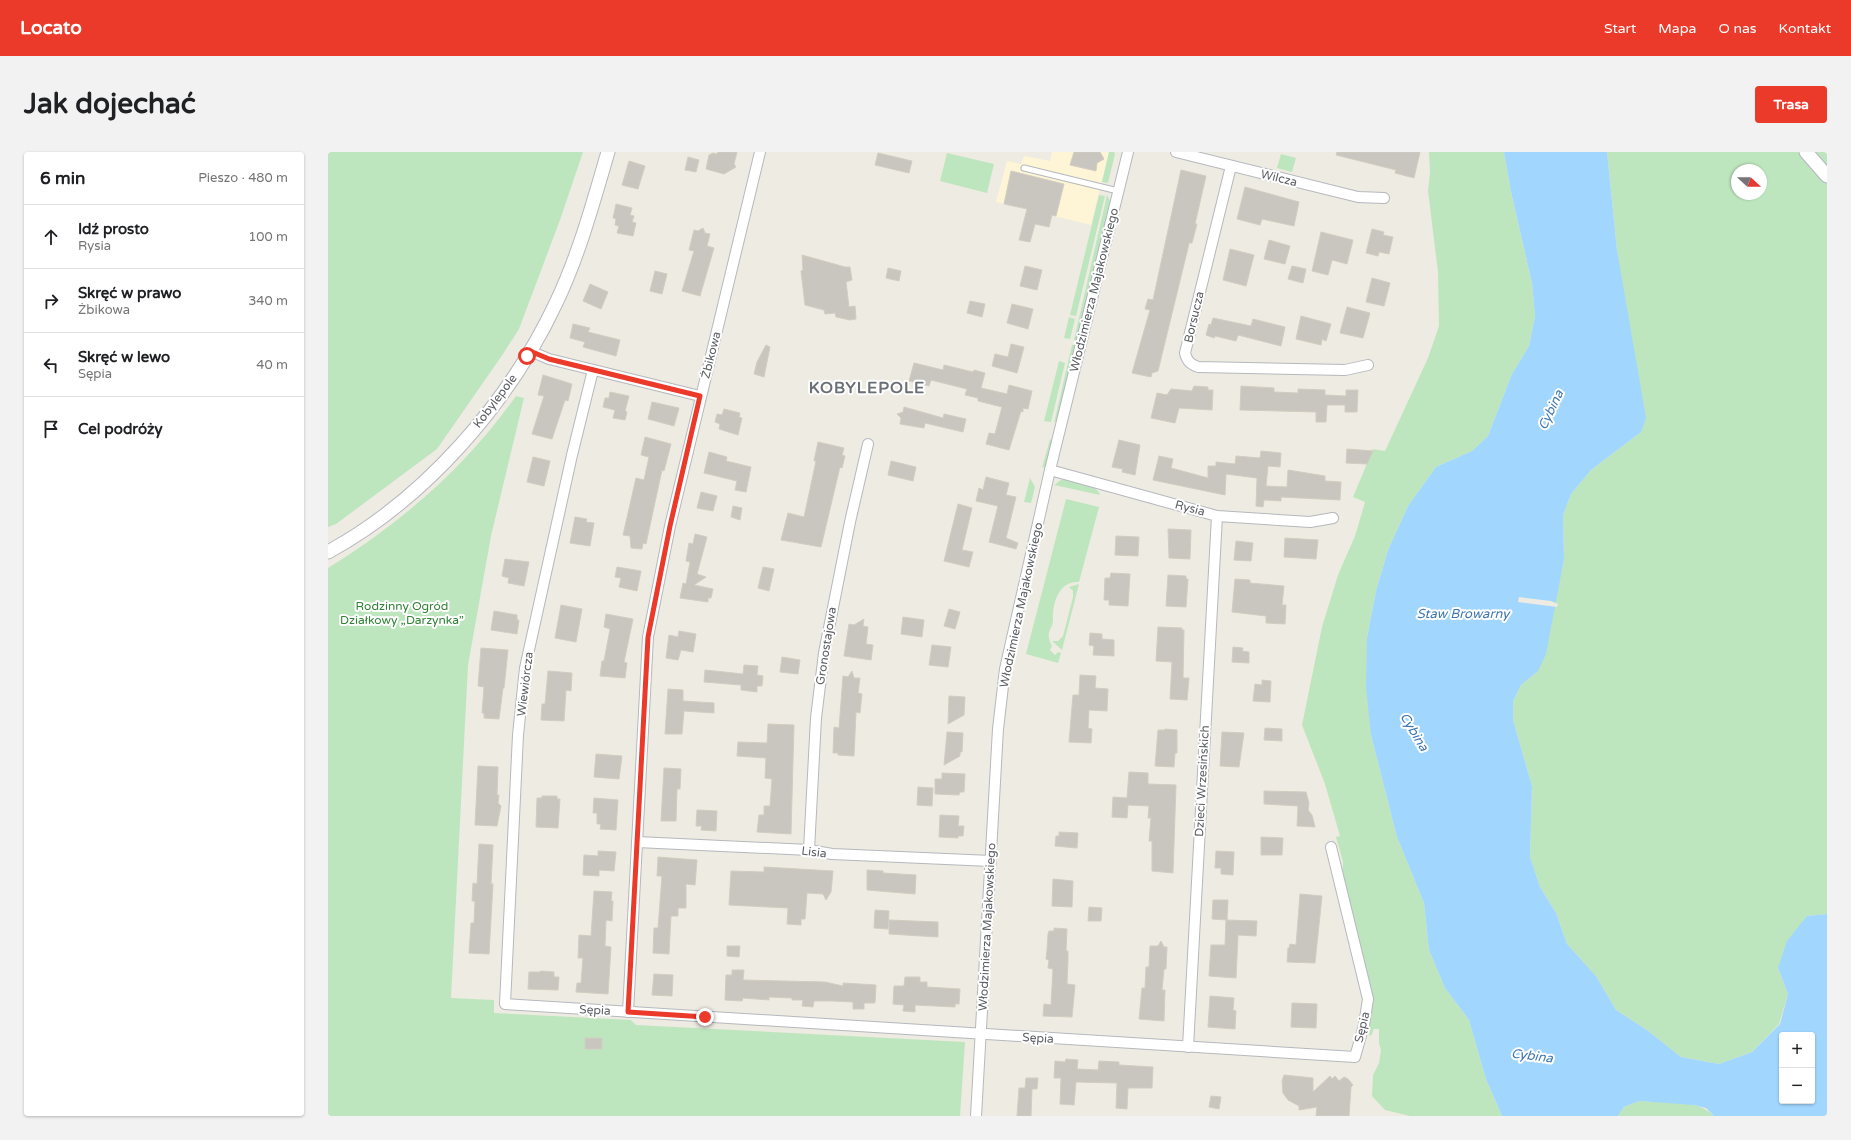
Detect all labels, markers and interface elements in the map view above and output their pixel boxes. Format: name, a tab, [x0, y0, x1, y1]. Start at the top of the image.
text: Locato	[20, 17, 82, 39]
text: Start	[1604, 20, 1636, 37]
text: Mapa	[1658, 20, 1696, 37]
text: O nas	[1718, 20, 1757, 37]
text: Kontakt	[1779, 20, 1831, 37]
button: Trasa	[1755, 86, 1827, 123]
text: Jak dojechać	[24, 87, 196, 121]
north arrow	[1731, 164, 1767, 200]
street label: Wilcza	[1259, 167, 1299, 189]
text: 6 min	[40, 168, 85, 189]
text: Pieszo · 480 m	[198, 170, 288, 186]
street label: Włodzimierza Majakowskiego	[1067, 207, 1121, 373]
text: Idź prosto	[78, 220, 149, 238]
icon: ahead	[40, 226, 62, 248]
text: 100 m	[248, 229, 288, 245]
text: Rysia	[78, 238, 111, 254]
text: Skręć w prawo	[78, 284, 181, 302]
icon: right	[40, 290, 62, 312]
street label: Borsucza	[1181, 290, 1207, 344]
text: 340 m	[248, 293, 288, 309]
text: Żbikowa	[78, 302, 130, 318]
street label: Żbikowa	[698, 330, 724, 380]
route start	[518, 347, 536, 365]
text: Skręć w lewo	[78, 348, 170, 366]
icon: left	[40, 354, 62, 376]
text: 40 m	[256, 357, 288, 373]
text: Sępia	[78, 366, 112, 382]
street label: Kobylepole	[470, 371, 520, 431]
district label: KOBYLEPOLE	[809, 378, 925, 398]
water label: Cybina	[1535, 387, 1567, 432]
icon: arrive	[40, 418, 62, 440]
text: Cel podróży	[78, 420, 163, 438]
street label: Rysia	[1173, 497, 1207, 519]
street label: Włodzimierza Majakowskiego	[997, 521, 1045, 689]
park label: Rodzinny Ogród Działkowy „Darzynka”	[340, 599, 464, 627]
street label: Gronostajowa	[813, 606, 839, 686]
water label: Staw Browarny	[1417, 606, 1511, 622]
street label: Wiewiórcza	[514, 651, 536, 717]
water label: Cybina	[1396, 710, 1432, 755]
street label: Dzieci Wrzesińskich	[1192, 725, 1212, 837]
street label: Włodzimierza Majakowskiego	[976, 842, 998, 1012]
street label: Lisia	[801, 844, 827, 860]
street label: Sępia	[579, 1002, 611, 1018]
route end	[696, 1008, 714, 1026]
street label: Sępia	[1352, 1010, 1372, 1044]
street label: Sępia	[1022, 1030, 1054, 1046]
map controls	[1779, 1032, 1815, 1104]
button: +	[1779, 1032, 1815, 1068]
water label: Cybina	[1510, 1045, 1555, 1067]
button: −	[1779, 1068, 1815, 1104]

